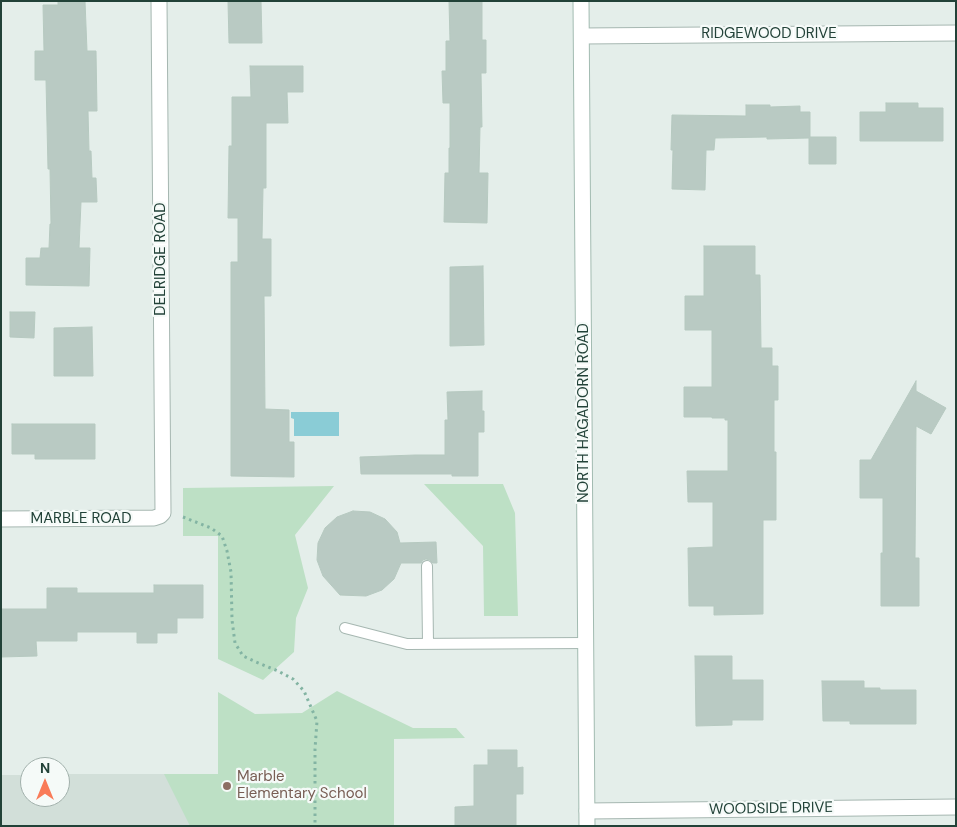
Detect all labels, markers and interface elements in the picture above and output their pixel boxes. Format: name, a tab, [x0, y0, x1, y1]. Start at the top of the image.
street label: RIDGEWOOD DRIVE	[701, 25, 837, 43]
street label: DELRIDGE ROAD	[152, 202, 170, 316]
street label: NORTH HAGADORN ROAD	[575, 323, 593, 503]
street label: MARBLE ROAD	[31, 510, 131, 528]
north arrow	[20, 757, 70, 807]
text: N	[40, 759, 50, 777]
place label: Marble Elementary School	[237, 768, 367, 803]
marker: Marble Elementary School	[221, 780, 233, 792]
street label: WOODSIDE DRIVE	[709, 799, 833, 819]

